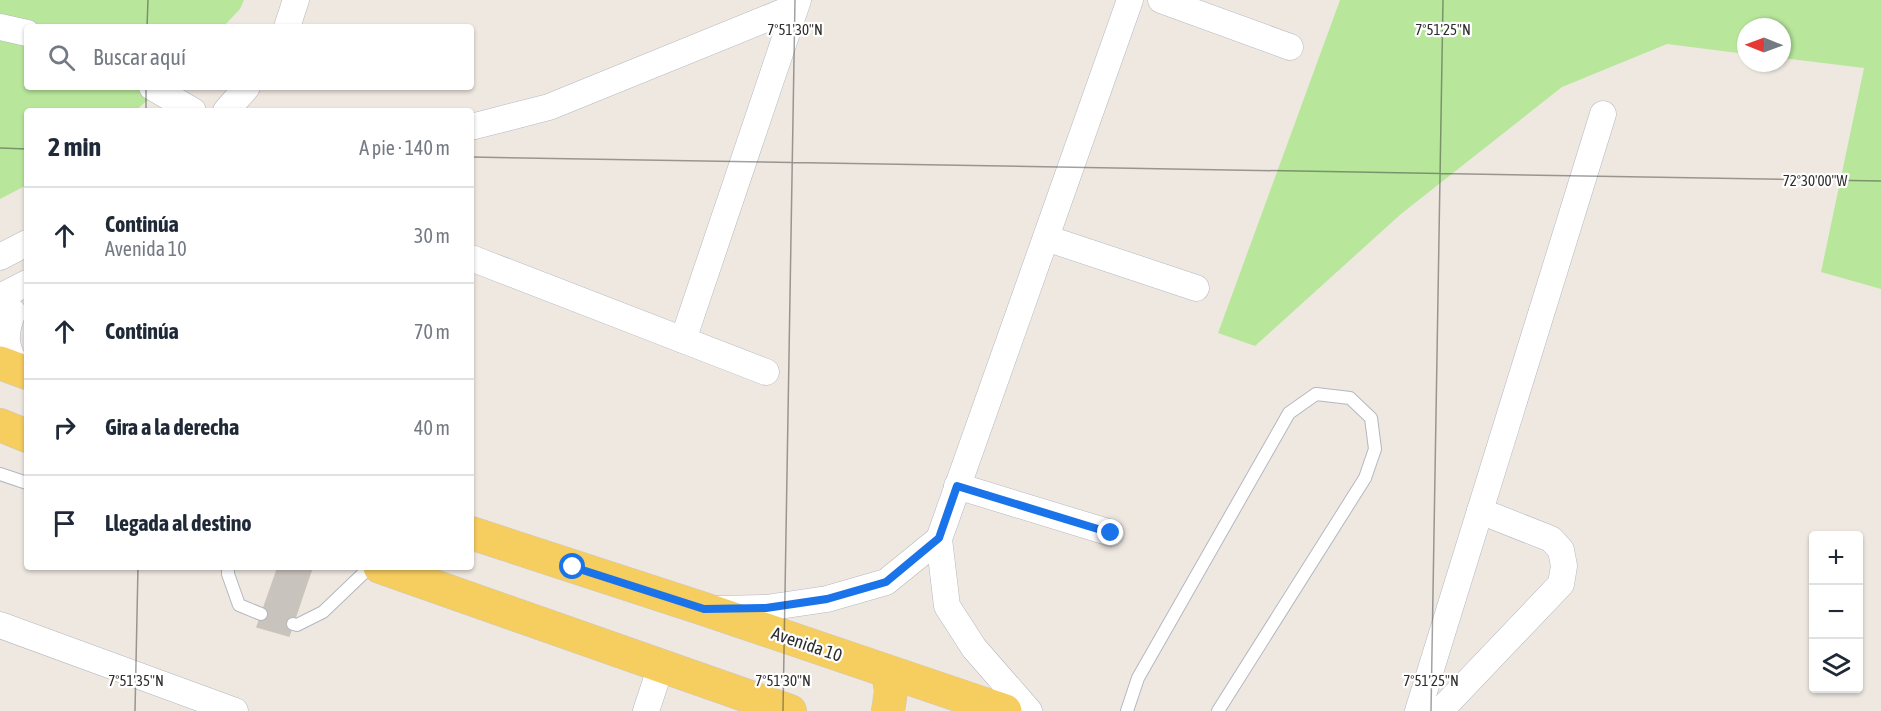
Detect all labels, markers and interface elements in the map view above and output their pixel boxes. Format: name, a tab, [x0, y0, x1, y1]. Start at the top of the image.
north arrow	[1737, 18, 1791, 72]
text: 7°51'30"N	[767, 21, 823, 38]
text: 7°51'25"N	[1415, 21, 1471, 38]
search box	[24, 24, 474, 90]
icon: search	[45, 41, 78, 74]
text: Buscar aquí	[93, 44, 186, 70]
text: 2 min	[48, 132, 101, 162]
text: A pie · 140 m	[359, 136, 450, 159]
text: 72°30'00"W	[1783, 172, 1847, 189]
text: Continúa	[105, 211, 179, 237]
icon: ahead	[48, 219, 81, 252]
text: 30 m	[414, 224, 450, 247]
text: Avenida 10	[105, 237, 187, 260]
icon: ahead	[48, 315, 81, 348]
text: Continúa	[105, 318, 179, 344]
text: 70 m	[414, 320, 450, 343]
icon: right	[48, 411, 81, 444]
text: Gira a la derecha	[105, 414, 239, 440]
text: 40 m	[414, 416, 450, 439]
icon: arrive	[48, 507, 81, 540]
text: Llegada al destino	[105, 510, 252, 536]
route end	[1097, 519, 1123, 545]
map controls	[1809, 531, 1863, 693]
button: +	[1809, 531, 1863, 585]
route start	[559, 553, 585, 579]
button: −	[1809, 585, 1863, 639]
street label: Avenida 10	[769, 622, 845, 666]
button: layers	[1809, 639, 1863, 693]
text: 7°51'35"N	[108, 672, 164, 689]
text: 7°51'30"N	[755, 672, 811, 689]
text: 7°51'25"N	[1403, 672, 1459, 689]

